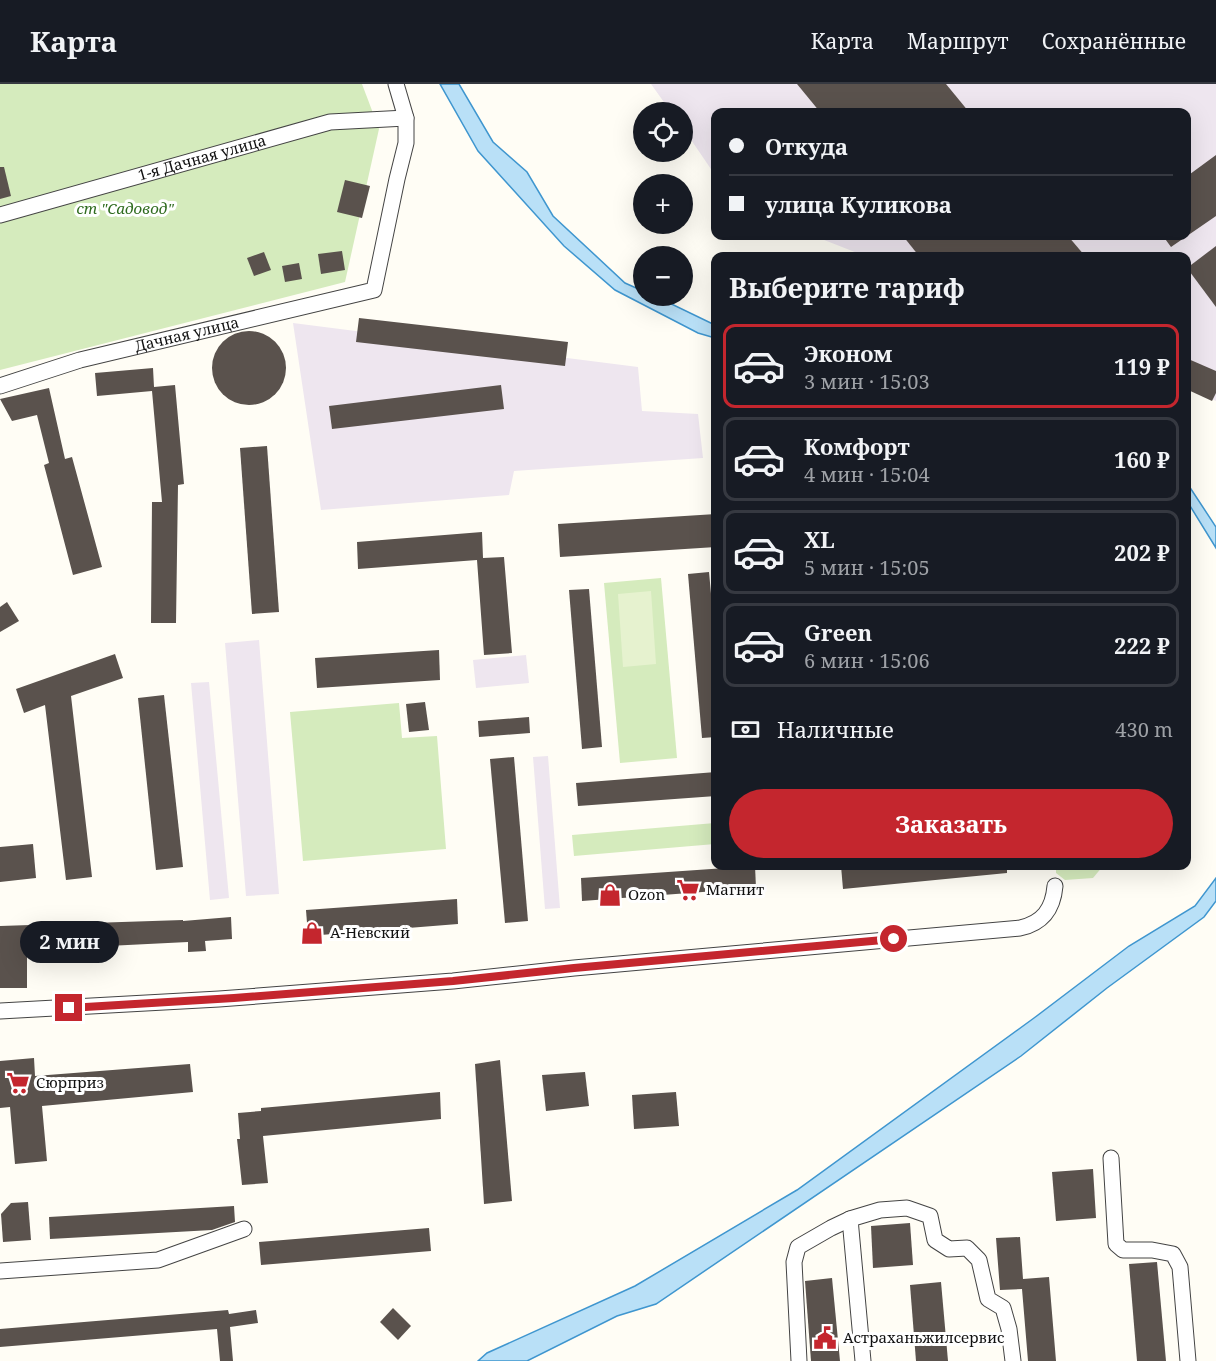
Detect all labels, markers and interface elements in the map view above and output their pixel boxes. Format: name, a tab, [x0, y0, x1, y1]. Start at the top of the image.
text: Карта	[30, 22, 117, 60]
text: Карта	[811, 27, 874, 55]
text: Маршрут	[907, 27, 1009, 55]
text: Сохранённые	[1042, 27, 1186, 55]
map controls	[633, 102, 693, 306]
button: locate	[633, 102, 693, 162]
street label: 1-я Дачная улица	[136, 130, 268, 185]
text: Откуда	[765, 131, 848, 161]
button: +	[633, 174, 693, 234]
text: улица Куликова	[765, 189, 952, 219]
park label: ст "Садовод"	[76, 198, 174, 218]
button: −	[633, 246, 693, 306]
text: Выберите тариф	[729, 269, 965, 306]
street label: Дачная улица	[132, 311, 241, 356]
text: Эконом	[804, 338, 892, 368]
icon: car	[732, 339, 786, 393]
text: 119 ₽	[1114, 351, 1170, 381]
text: 3 мин · 15:03	[804, 368, 930, 395]
text: Комфорт	[804, 431, 910, 461]
icon: car	[732, 432, 786, 486]
text: 160 ₽	[1114, 444, 1170, 474]
text: 4 мин · 15:04	[804, 461, 930, 488]
text: XL	[804, 524, 835, 554]
icon: car	[732, 525, 786, 579]
text: 202 ₽	[1114, 537, 1170, 567]
text: 5 мин · 15:05	[804, 554, 930, 581]
text: Green	[804, 617, 872, 647]
icon: car	[732, 618, 786, 672]
text: 222 ₽	[1114, 630, 1170, 660]
text: 6 мин · 15:06	[804, 647, 930, 674]
icon: cash	[729, 713, 762, 746]
text: Наличные	[777, 714, 894, 744]
text: 430 m	[1115, 716, 1173, 743]
button: Заказать	[729, 789, 1173, 858]
supermarket icon: Магнит	[675, 877, 701, 903]
place label: Магнит	[706, 879, 764, 899]
shop icon: Ozon	[597, 882, 623, 908]
place label: Ozon	[628, 884, 665, 904]
shop icon: А-Невский	[299, 920, 325, 946]
callout: 2 мин	[20, 921, 118, 963]
place label: А-Невский	[330, 922, 410, 942]
route start	[880, 925, 907, 952]
text: 2 мин	[39, 928, 100, 955]
route end	[55, 994, 82, 1021]
supermarket icon: Сюрприз	[5, 1070, 31, 1096]
place label: Сюрприз	[36, 1072, 104, 1092]
public building icon: Астраханьжилсервис	[812, 1325, 838, 1351]
place label: Астраханьжилсервис	[843, 1327, 1004, 1347]

